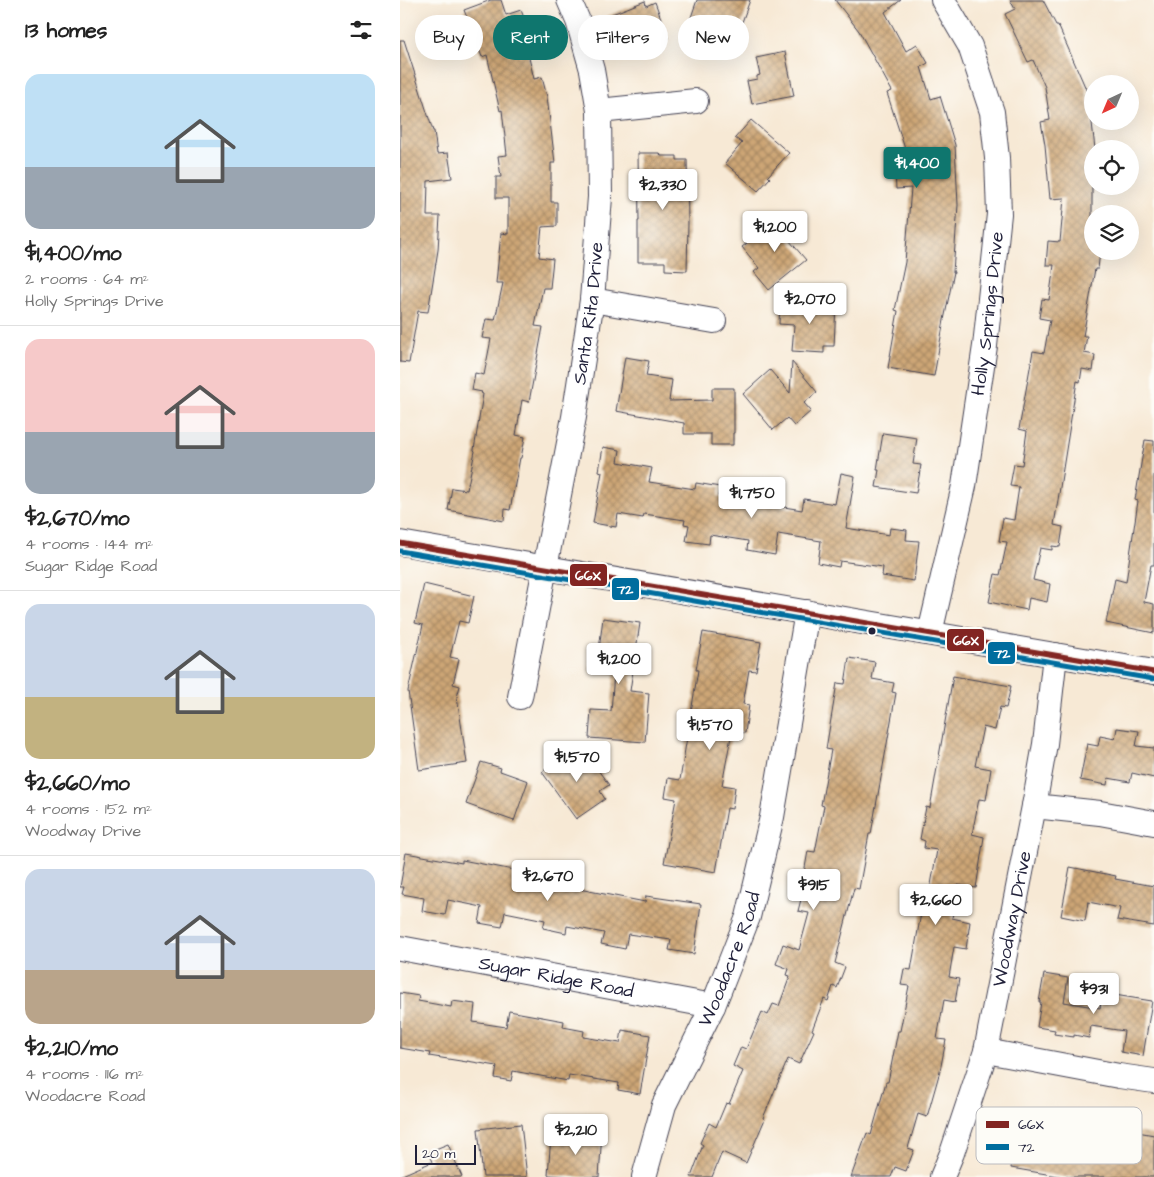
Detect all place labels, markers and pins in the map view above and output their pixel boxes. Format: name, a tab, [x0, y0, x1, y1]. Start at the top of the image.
pin: $1,400	[876, 146, 958, 189]
pin: $2,330	[622, 168, 704, 211]
pin: $1,200	[734, 210, 816, 253]
pin: $2,070	[769, 282, 851, 325]
pin: $1,750	[711, 476, 793, 519]
unlabelled marker	[867, 626, 877, 636]
pin: $1,200	[578, 642, 660, 685]
pin: $1,570	[669, 708, 751, 751]
pin: $1,570	[536, 740, 618, 783]
pin: $2,670	[507, 860, 589, 902]
pin: $915	[784, 868, 844, 911]
pin: $2,660	[895, 884, 977, 926]
pin: $931	[1064, 972, 1124, 1015]
pin: $2,210	[535, 1114, 617, 1156]

